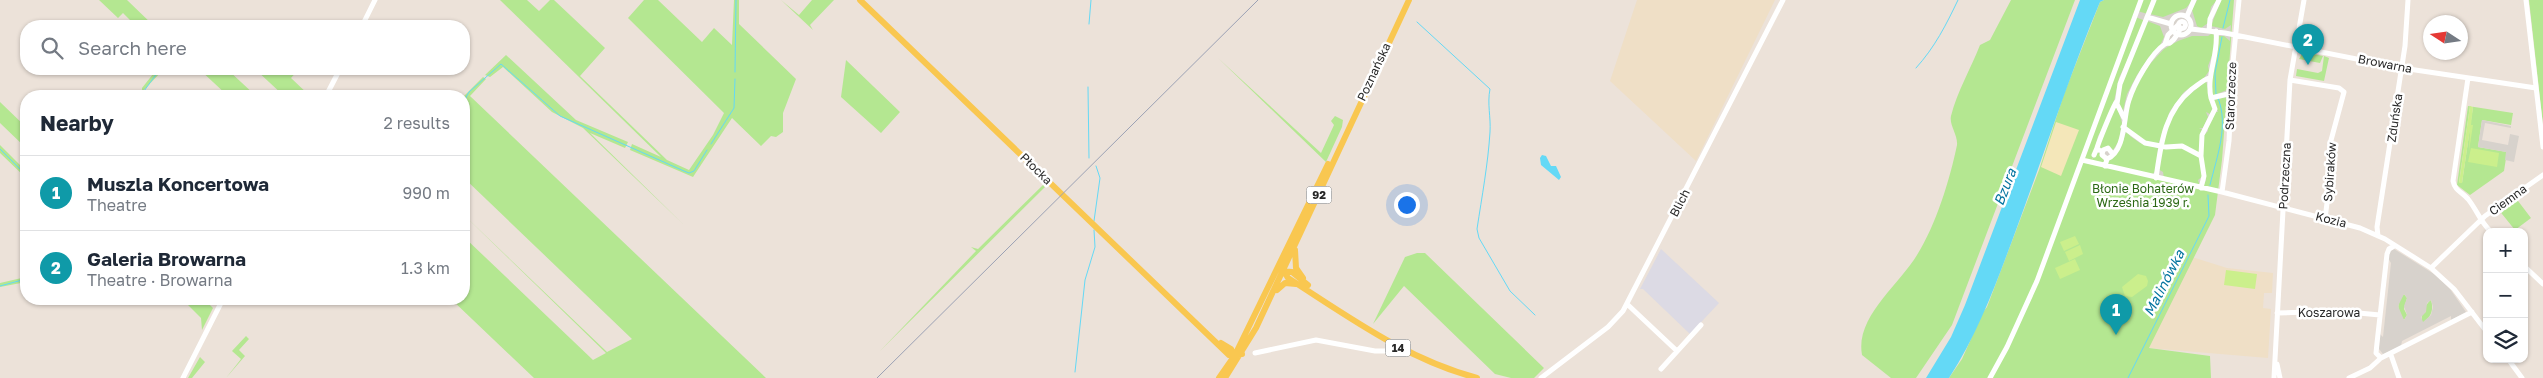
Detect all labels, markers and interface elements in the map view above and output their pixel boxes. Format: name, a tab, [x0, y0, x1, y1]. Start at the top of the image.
north arrow	[2423, 15, 2468, 60]
search box	[20, 20, 470, 75]
pin: 2	[2292, 24, 2324, 65]
icon: search	[38, 34, 66, 62]
text: Search here	[78, 36, 187, 59]
street label: Poznańska	[1354, 40, 1394, 103]
street label: Browarna	[2357, 51, 2413, 76]
street label: Starorzecze	[2222, 62, 2239, 130]
street label: Zduńska	[2384, 93, 2405, 143]
text: Nearby	[40, 110, 114, 136]
text: 2 results	[384, 113, 450, 133]
street label: Sybiraków	[2320, 141, 2339, 202]
street label: Podrzeczna	[2275, 142, 2294, 210]
street label: Płocka	[1017, 150, 1056, 188]
water label: Bzura	[1990, 165, 2020, 208]
text: Muszla Koncertowa	[87, 172, 269, 195]
park label: Błonie Bohaterów Września 1939 r.	[2092, 181, 2194, 210]
street label: Ciemna	[2486, 181, 2530, 218]
text: 1	[52, 183, 60, 203]
text: 990 m	[403, 183, 450, 203]
road number: 92	[1306, 186, 1332, 204]
street label: Blich	[1666, 186, 1693, 219]
your location	[1394, 192, 1420, 218]
text: Theatre	[87, 195, 147, 215]
street label: Kozia	[2314, 208, 2348, 231]
map controls	[2483, 228, 2528, 363]
button: +	[2483, 228, 2528, 273]
water label: Malinówka	[2140, 246, 2188, 319]
text: Galeria Browarna	[87, 247, 246, 270]
text: 2	[51, 258, 61, 278]
text: 1.3 km	[401, 258, 450, 278]
text: Theatre · Browarna	[87, 270, 233, 290]
button: −	[2483, 273, 2528, 318]
pin: 1	[2100, 294, 2132, 335]
street label: Koszarowa	[2298, 305, 2360, 320]
button: layers	[2483, 318, 2528, 363]
road number: 14	[1386, 339, 1410, 356]

